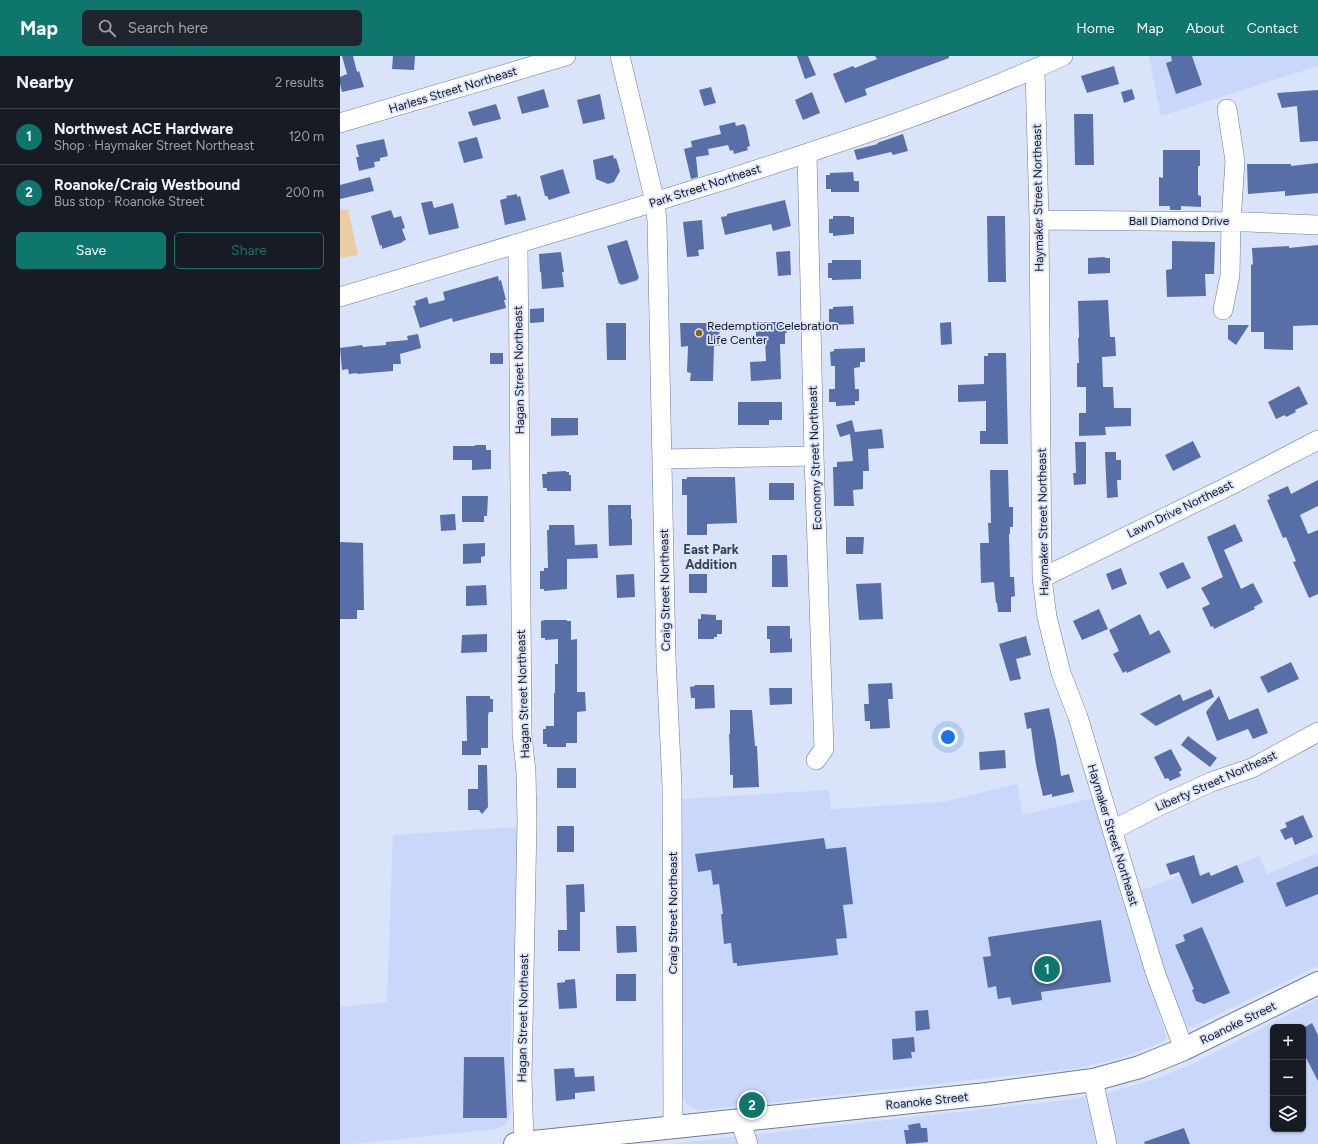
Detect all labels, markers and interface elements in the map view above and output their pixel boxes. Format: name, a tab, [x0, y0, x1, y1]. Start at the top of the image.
search box	[82, 10, 362, 46]
text: Map	[20, 17, 58, 40]
icon: search	[96, 17, 118, 39]
text: Search here	[128, 19, 208, 37]
text: Home	[1076, 20, 1115, 37]
text: Map	[1137, 20, 1164, 37]
text: About	[1186, 20, 1225, 37]
text: Contact	[1247, 20, 1298, 37]
street label: Harless Street Northeast	[387, 64, 519, 116]
text: Nearby	[16, 72, 74, 92]
text: 2 results	[275, 75, 324, 90]
text: Northwest ACE Hardware	[54, 120, 233, 138]
street label: Haymaker Street Northeast	[1030, 124, 1046, 272]
text: 1	[26, 129, 32, 144]
text: 120 m	[289, 129, 324, 144]
text: Shop · Haymaker Street Northeast	[54, 138, 254, 153]
street label: Park Street Northeast	[647, 161, 763, 211]
text: Roanoke/Craig Westbound	[54, 176, 240, 194]
text: 2	[25, 185, 33, 200]
text: 200 m	[286, 185, 324, 200]
text: Bus stop · Roanoke Street	[54, 194, 204, 209]
street label: Ball Diamond Drive	[1129, 214, 1230, 228]
button: Save	[16, 232, 166, 269]
button: Share	[174, 232, 324, 269]
street label: Hagan Street Northeast	[511, 305, 527, 435]
place label: Redemption Celebration Life Center	[707, 319, 839, 347]
marker: Redemption Celebration Life Center	[694, 328, 704, 338]
street label: Economy Street Northeast	[805, 385, 825, 530]
street label: Haymaker Street Northeast	[1035, 448, 1051, 596]
street label: Lawn Drive Northeast	[1125, 477, 1236, 541]
street label: Craig Street Northeast	[657, 528, 673, 651]
district label: East Park Addition	[683, 542, 739, 572]
street label: Hagan Street Northeast	[514, 629, 532, 759]
your location	[938, 727, 958, 747]
street label: Liberty Street Northeast	[1153, 748, 1279, 814]
street label: Haymaker Street Northeast	[1085, 762, 1141, 908]
street label: Craig Street Northeast	[666, 851, 680, 974]
street label: Hagan Street Northeast	[515, 953, 531, 1083]
pin: 1	[1034, 954, 1060, 984]
street label: Roanoke Street	[1198, 998, 1279, 1047]
map controls	[1270, 1024, 1306, 1132]
button: +	[1270, 1024, 1306, 1060]
button: −	[1270, 1060, 1306, 1096]
pin: 2	[739, 1090, 765, 1120]
street label: Roanoke Street	[885, 1090, 969, 1112]
button: layers	[1270, 1096, 1306, 1132]

